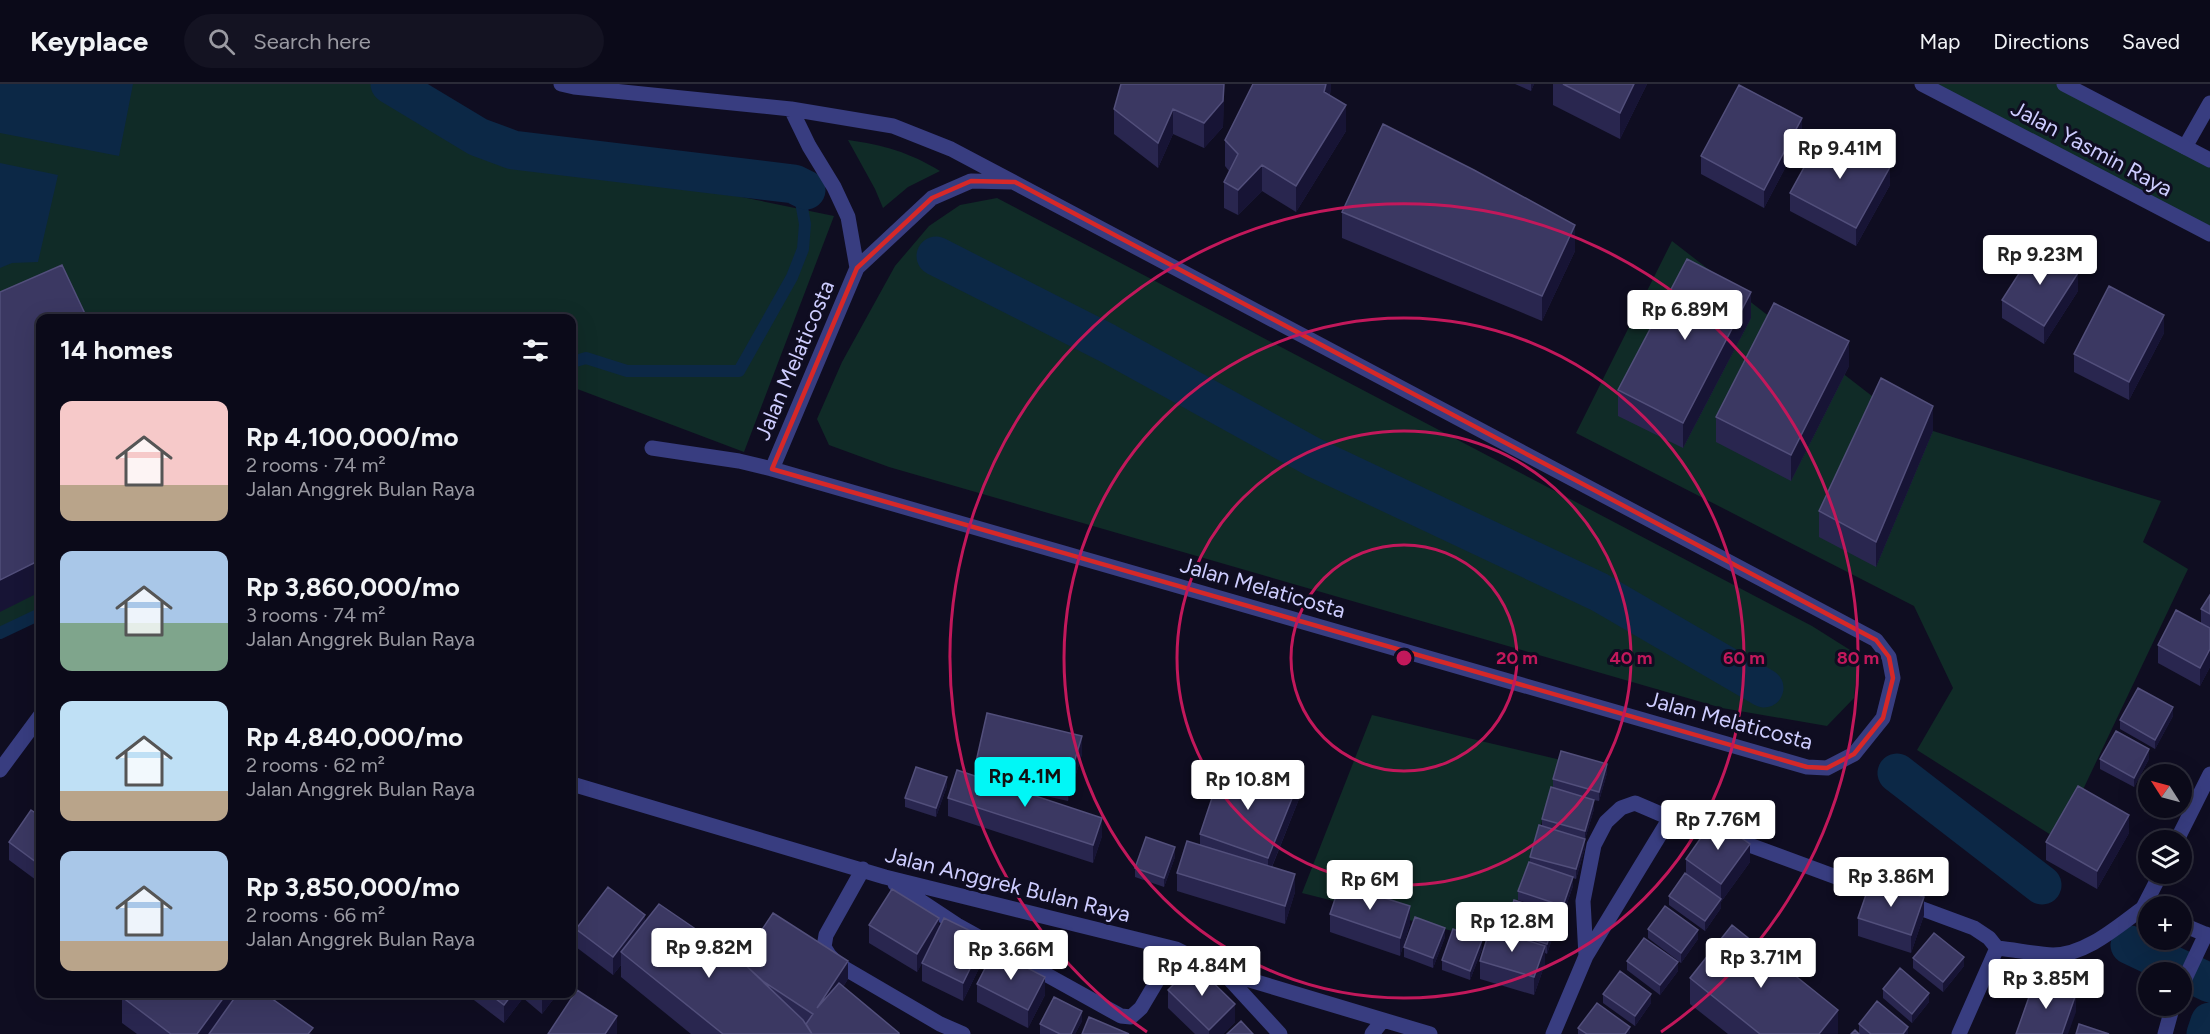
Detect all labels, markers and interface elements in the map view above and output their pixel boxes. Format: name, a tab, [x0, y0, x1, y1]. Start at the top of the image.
search box	[184, 14, 604, 68]
text: Keyplace	[30, 24, 148, 58]
icon: search	[205, 25, 238, 58]
text: Search here	[253, 28, 371, 55]
text: Map	[1919, 29, 1960, 54]
text: Directions	[1993, 29, 2089, 54]
text: Saved	[2122, 29, 2180, 54]
street label: Jalan Yasmin Raya	[2007, 95, 2177, 202]
pin: Rp 9.41M	[1778, 129, 1902, 180]
text: Rp 9.41M	[1798, 136, 1882, 160]
pin: Rp 9.23M	[1978, 235, 2102, 286]
text: Rp 9.23M	[1997, 242, 2083, 266]
street label: Jalan Melaticosta	[749, 276, 840, 444]
pin: Rp 6.89M	[1623, 290, 1747, 341]
text: Rp 6.89M	[1641, 297, 1729, 321]
text: 14 homes	[60, 334, 173, 366]
icon: filters	[519, 334, 552, 367]
text: Rp 4,100,000/mo	[246, 421, 459, 453]
icon: home	[108, 425, 180, 497]
text: 2 rooms · 74 m²	[246, 453, 386, 477]
text: Jalan Anggrek Bulan Raya	[246, 477, 475, 501]
street label: Jalan Melaticosta	[1177, 551, 1349, 624]
text: Rp 3,860,000/mo	[246, 571, 460, 603]
icon: home	[108, 575, 180, 647]
text: 3 rooms · 74 m²	[246, 603, 385, 627]
text: Jalan Anggrek Bulan Raya	[246, 627, 475, 651]
text: 20 m	[1496, 647, 1538, 669]
text: 40 m	[1609, 647, 1653, 669]
text: 60 m	[1723, 647, 1765, 669]
text: 80 m	[1837, 647, 1879, 669]
centre of rings	[1394, 648, 1414, 668]
street label: Jalan Melaticosta	[1644, 685, 1816, 756]
text: Rp 4,840,000/mo	[246, 721, 463, 753]
icon: home	[108, 725, 180, 797]
text: 2 rooms · 62 m²	[246, 753, 385, 777]
pin: Rp 4.1M	[970, 757, 1080, 808]
pin: Rp 10.8M	[1186, 760, 1310, 811]
text: Rp 4.1M	[989, 764, 1061, 788]
north arrow	[2138, 764, 2192, 818]
map controls	[2138, 764, 2192, 1016]
text: Rp 10.8M	[1205, 767, 1291, 791]
text: Jalan Anggrek Bulan Raya	[246, 777, 475, 801]
pin: Rp 7.76M	[1656, 800, 1780, 851]
text: Rp 7.76M	[1675, 807, 1761, 831]
button: layers	[2138, 830, 2192, 884]
street label: Jalan Anggrek Bulan Raya	[882, 841, 1133, 928]
pin: Rp 3.86M	[1829, 857, 1953, 908]
pin: Rp 6M	[1328, 860, 1412, 911]
text: Rp 3.86M	[1848, 864, 1934, 888]
text: Rp 6M	[1341, 867, 1399, 891]
text: Rp 3,850,000/mo	[246, 871, 460, 903]
icon: home	[108, 875, 180, 947]
button: +	[2138, 896, 2192, 950]
pin: Rp 12.8M	[1450, 902, 1574, 953]
text: 2 rooms · 66 m²	[246, 903, 385, 927]
text: Rp 12.8M	[1470, 909, 1554, 933]
text: Jalan Anggrek Bulan Raya	[246, 927, 475, 951]
pin: Rp 9.82M	[647, 928, 771, 979]
pin: Rp 3.66M	[949, 930, 1073, 981]
text: Rp 9.82M	[665, 935, 753, 959]
text: Rp 3.66M	[968, 937, 1054, 961]
pin: Rp 3.71M	[1699, 938, 1823, 989]
text: Rp 3.71M	[1720, 945, 1802, 969]
pin: Rp 4.84M	[1140, 946, 1264, 997]
text: Rp 4.84M	[1157, 953, 1247, 977]
pin: Rp 3.85M	[1984, 959, 2108, 1010]
button: −	[2138, 962, 2192, 1016]
text: Rp 3.85M	[2003, 966, 2089, 990]

